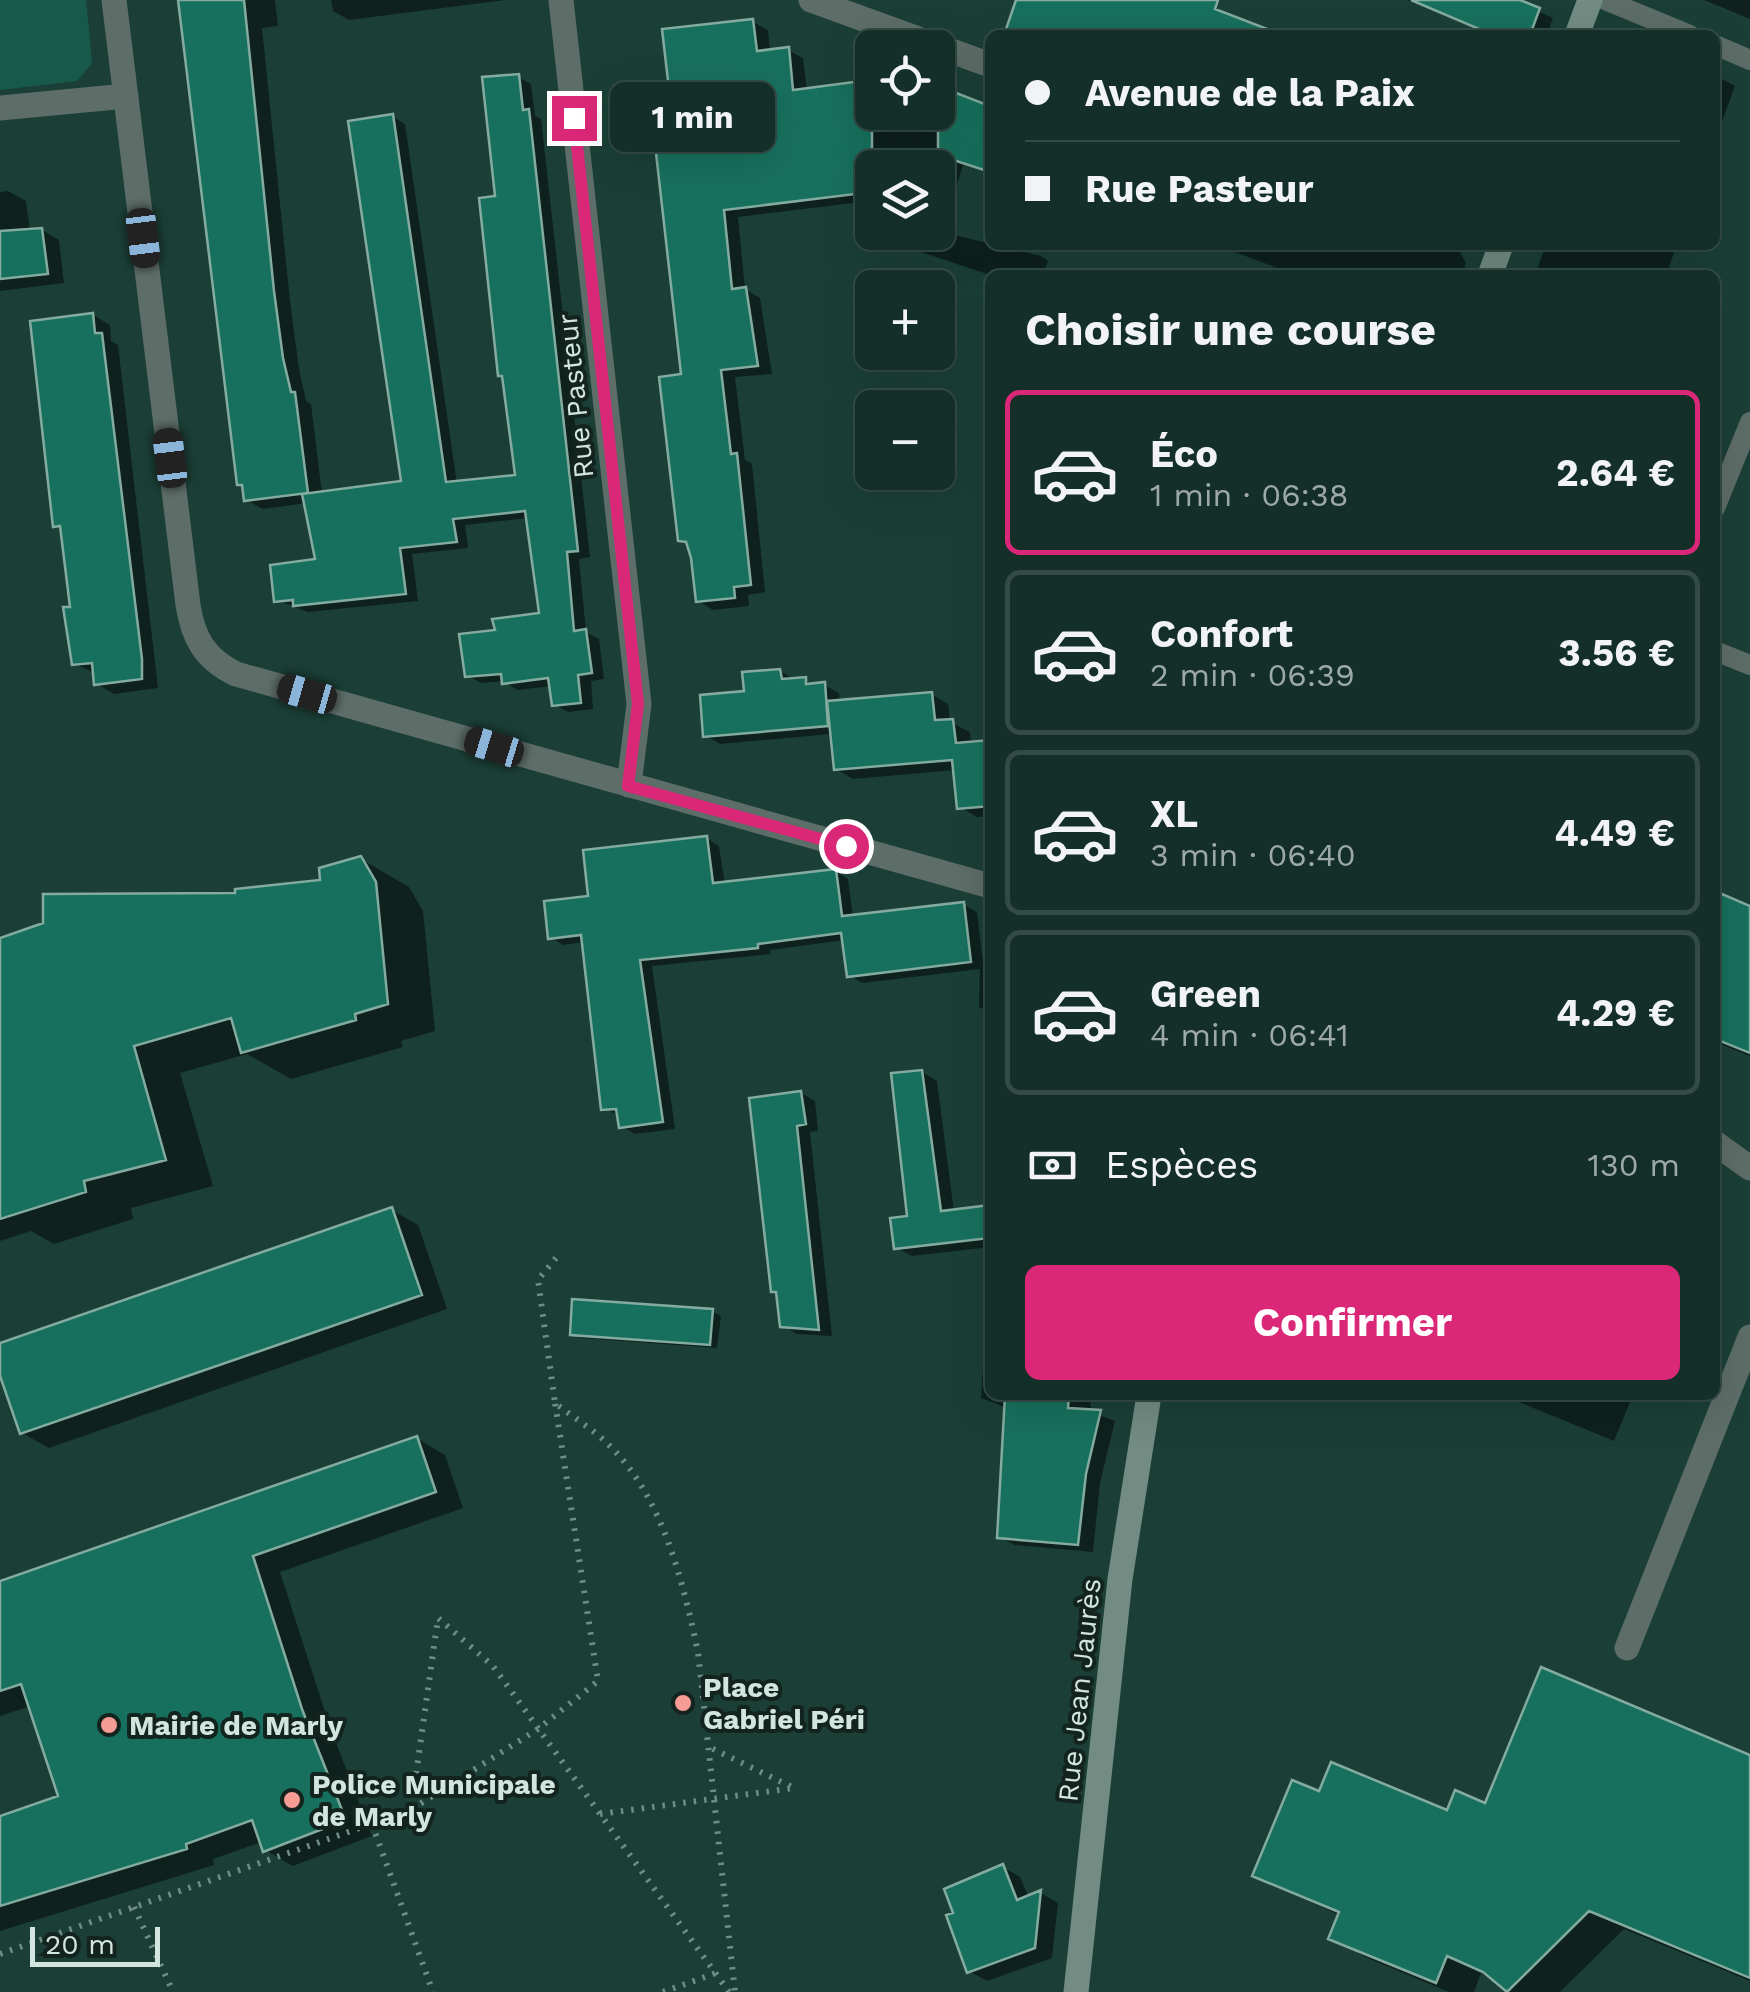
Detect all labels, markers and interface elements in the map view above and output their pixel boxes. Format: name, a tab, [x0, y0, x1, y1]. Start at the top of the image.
map controls	[855, 30, 955, 490]
button: locate	[855, 30, 955, 130]
text: Avenue de la Paix	[1085, 71, 1415, 115]
callout: 1 min	[609, 83, 774, 153]
route end	[552, 96, 597, 141]
text: 1 min	[651, 98, 734, 136]
button: layers	[855, 150, 955, 250]
text: Rue Pasteur	[1085, 167, 1314, 211]
car	[124, 206, 162, 270]
button: +	[855, 270, 955, 370]
text: Choisir une course	[1025, 303, 1436, 356]
street label: Rue Pasteur	[550, 312, 601, 480]
button: −	[855, 390, 955, 490]
car	[151, 426, 189, 490]
icon: car	[1030, 428, 1120, 518]
text: Éco	[1150, 432, 1218, 476]
text: 2.64 €	[1556, 451, 1675, 495]
text: 1 min · 06:38	[1150, 476, 1348, 514]
icon: car	[1030, 608, 1120, 698]
text: Confort	[1150, 612, 1293, 656]
text: 3.56 €	[1558, 631, 1675, 675]
text: 2 min · 06:39	[1150, 656, 1355, 694]
car	[274, 671, 340, 717]
car	[461, 724, 527, 770]
icon: car	[1030, 788, 1120, 878]
text: XL	[1150, 792, 1198, 836]
text: 4.49 €	[1554, 811, 1675, 855]
route start	[824, 824, 869, 869]
text: 3 min · 06:40	[1150, 836, 1356, 874]
icon: car	[1030, 968, 1120, 1058]
text: Green	[1150, 972, 1261, 1016]
text: 4.29 €	[1556, 991, 1675, 1035]
text: 4 min · 06:41	[1150, 1016, 1349, 1054]
icon: cash	[1025, 1138, 1080, 1193]
text: Espèces	[1105, 1143, 1258, 1187]
text: 130 m	[1588, 1146, 1680, 1184]
button: Confirmer	[1025, 1265, 1680, 1380]
street label: Rue Jean Jaurès	[1051, 1577, 1108, 1804]
place label: Place Gabriel Péri	[703, 1671, 865, 1736]
marker: Place Gabriel Péri	[672, 1692, 694, 1714]
place label: Mairie de Marly	[129, 1709, 343, 1742]
marker: Mairie de Marly	[98, 1714, 120, 1736]
place label: Police Municipale de Marly	[312, 1768, 556, 1833]
marker: Police Municipale de Marly	[281, 1789, 303, 1811]
scale bar	[30, 1922, 160, 1966]
text: 20 m	[45, 1928, 115, 1961]

